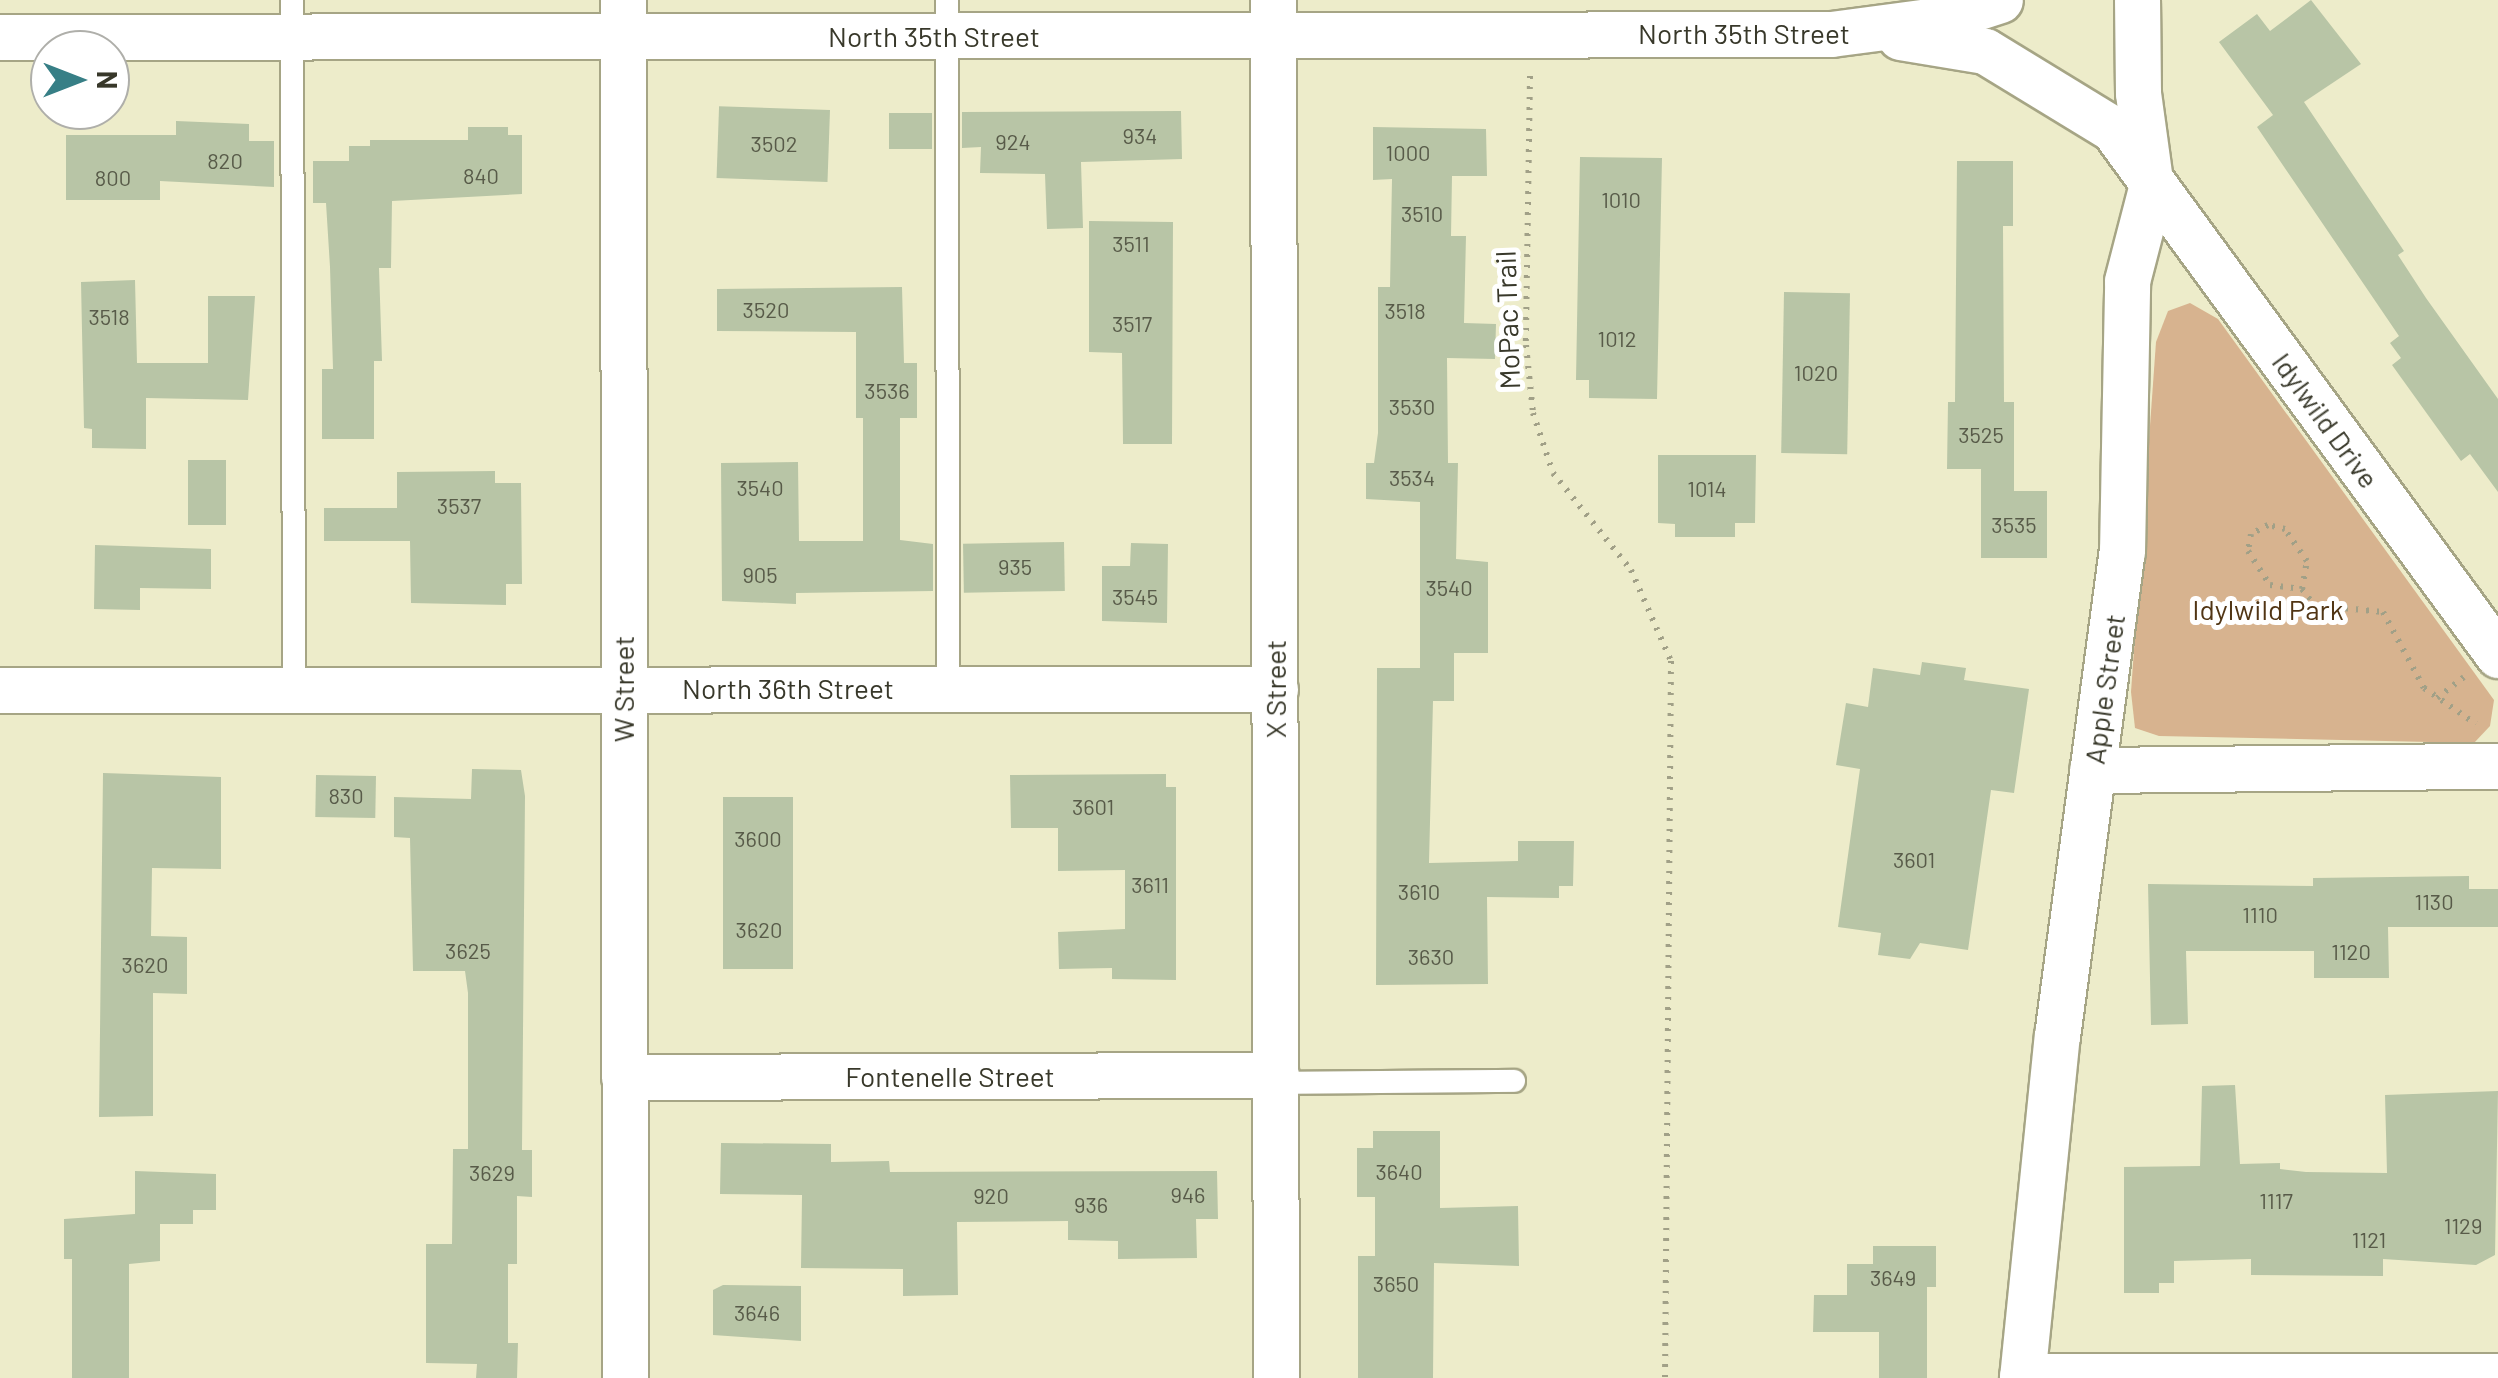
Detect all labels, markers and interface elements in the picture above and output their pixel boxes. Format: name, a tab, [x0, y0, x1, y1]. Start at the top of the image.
street label: North 35th Street	[1638, 16, 1850, 50]
street label: North 35th Street	[828, 19, 1040, 53]
north arrow	[30, 30, 130, 130]
text: N	[91, 71, 125, 89]
house number: 934	[1123, 123, 1157, 149]
house number: 924	[995, 129, 1031, 155]
house number: 3502	[751, 131, 797, 157]
house number: 1000	[1386, 140, 1430, 166]
house number: 820	[207, 148, 243, 174]
house number: 840	[463, 163, 499, 189]
house number: 800	[95, 165, 131, 191]
house number: 1010	[1601, 187, 1641, 213]
house number: 3510	[1401, 201, 1443, 227]
house number: 3511	[1112, 231, 1150, 257]
street label: MoPac Trail	[1488, 250, 1526, 390]
house number: 3520	[743, 297, 789, 323]
house number: 3518	[1384, 298, 1426, 324]
house number: 3518	[88, 304, 130, 330]
house number: 3517	[1112, 311, 1152, 337]
house number: 1012	[1597, 326, 1637, 352]
street label: Idylwild Drive	[2266, 346, 2386, 494]
house number: 1020	[1794, 360, 1838, 386]
house number: 3536	[864, 378, 910, 404]
house number: 3530	[1389, 394, 1435, 420]
house number: 3525	[1958, 422, 2004, 448]
house number: 3534	[1389, 465, 1435, 491]
house number: 3540	[736, 475, 784, 501]
house number: 1014	[1687, 476, 1727, 502]
house number: 3537	[437, 493, 481, 519]
house number: 3535	[1991, 512, 2037, 538]
house number: 935	[998, 554, 1032, 580]
house number: 905	[742, 562, 778, 588]
house number: 3540	[1425, 575, 1473, 601]
house number: 3545	[1112, 584, 1158, 610]
park label: Idylwild Park	[2192, 592, 2344, 626]
street label: Apple Street	[2077, 612, 2131, 766]
street label: W Street	[606, 636, 640, 742]
street label: X Street	[1258, 640, 1292, 738]
street label: North 36th Street	[682, 671, 894, 705]
house number: 830	[328, 783, 364, 809]
house number: 3601	[1072, 794, 1114, 820]
house number: 3600	[734, 826, 782, 852]
house number: 3601	[1893, 847, 1935, 873]
house number: 3611	[1131, 872, 1169, 898]
house number: 3610	[1398, 879, 1440, 905]
house number: 1130	[2414, 889, 2454, 915]
house number: 1110	[2242, 902, 2278, 928]
house number: 3620	[736, 917, 782, 943]
house number: 3625	[445, 938, 491, 964]
house number: 1120	[2331, 939, 2371, 965]
house number: 3630	[1408, 944, 1454, 970]
house number: 3620	[122, 952, 168, 978]
street label: Fontenelle Street	[845, 1059, 1055, 1093]
house number: 3640	[1375, 1159, 1423, 1185]
house number: 3629	[469, 1160, 515, 1186]
house number: 946	[1171, 1182, 1205, 1208]
house number: 920	[973, 1183, 1009, 1209]
house number: 1117	[2259, 1188, 2293, 1214]
house number: 936	[1074, 1192, 1108, 1218]
house number: 1129	[2444, 1213, 2482, 1239]
house number: 1121	[2352, 1227, 2386, 1253]
house number: 3649	[1870, 1265, 1916, 1291]
house number: 3650	[1373, 1271, 1419, 1297]
house number: 3646	[734, 1300, 780, 1326]

